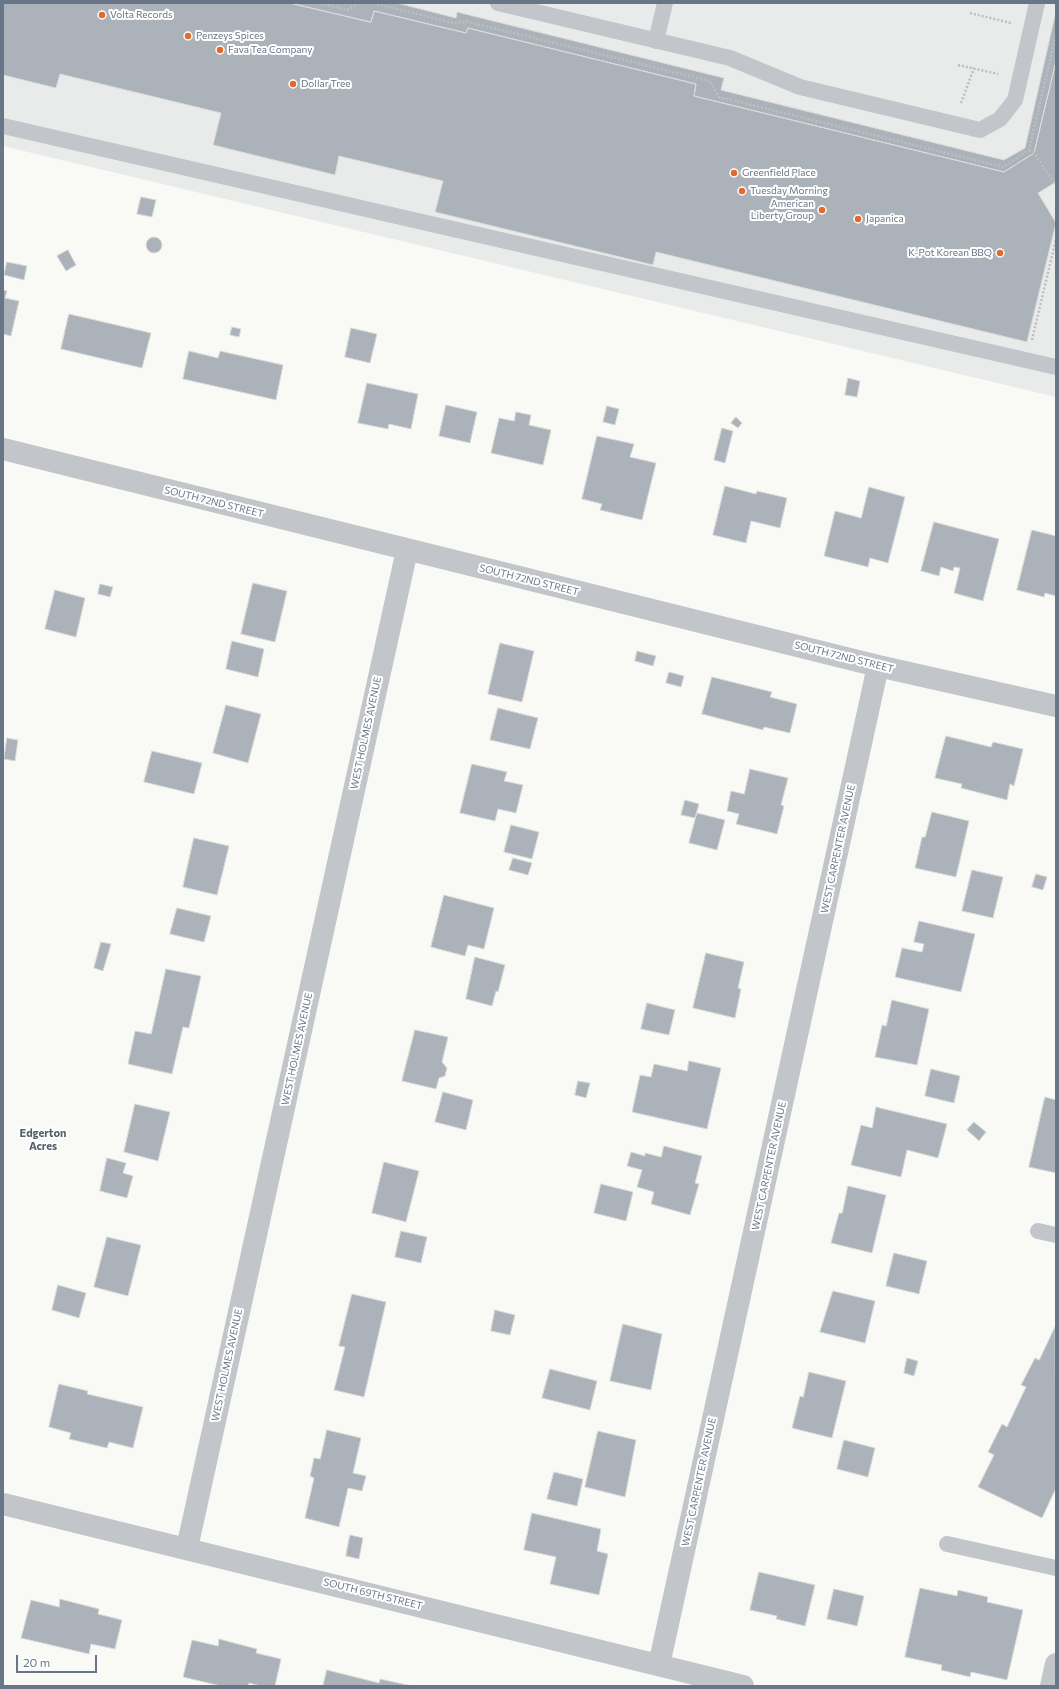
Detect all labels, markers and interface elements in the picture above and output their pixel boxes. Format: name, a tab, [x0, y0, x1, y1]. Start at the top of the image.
place label: Volta Records	[110, 9, 173, 21]
marker: Volta Records	[97, 10, 107, 20]
place label: Penzeys Spices	[196, 30, 264, 42]
marker: Penzeys Spices	[183, 31, 193, 41]
place label: Fava Tea Company	[228, 44, 312, 56]
marker: Fava Tea Company	[215, 45, 225, 55]
place label: Dollar Tree	[301, 78, 351, 90]
marker: Dollar Tree	[288, 79, 298, 89]
place label: Greenfield Place	[742, 167, 816, 179]
marker: Greenfield Place	[729, 168, 739, 178]
place label: Tuesday Morning	[750, 185, 828, 197]
marker: Tuesday Morning	[737, 186, 747, 196]
place label: American Liberty Group	[751, 198, 814, 222]
marker: American Liberty Group	[817, 205, 827, 215]
place label: Japanica	[866, 213, 904, 225]
marker: Japanica	[853, 214, 863, 224]
place label: K-Pot Korean BBQ	[908, 247, 992, 259]
marker: K-Pot Korean BBQ	[995, 248, 1005, 258]
street label: SOUTH 72ND STREET	[163, 484, 265, 520]
street label: SOUTH 72ND STREET	[478, 562, 580, 598]
street label: SOUTH 72ND STREET	[793, 639, 895, 675]
street label: WEST HOLMES AVENUE	[348, 676, 384, 790]
street label: WEST CARPENTER AVENUE	[819, 784, 857, 914]
street label: WEST HOLMES AVENUE	[279, 992, 315, 1106]
street label: WEST CARPENTER AVENUE	[750, 1101, 788, 1231]
district label: Edgerton Acres	[20, 1126, 66, 1152]
street label: WEST HOLMES AVENUE	[209, 1308, 245, 1422]
street label: WEST CARPENTER AVENUE	[680, 1417, 718, 1547]
street label: SOUTH 69TH STREET	[322, 1576, 424, 1612]
scale bar	[18, 1647, 99, 1673]
text: 20 m	[23, 1655, 50, 1669]

